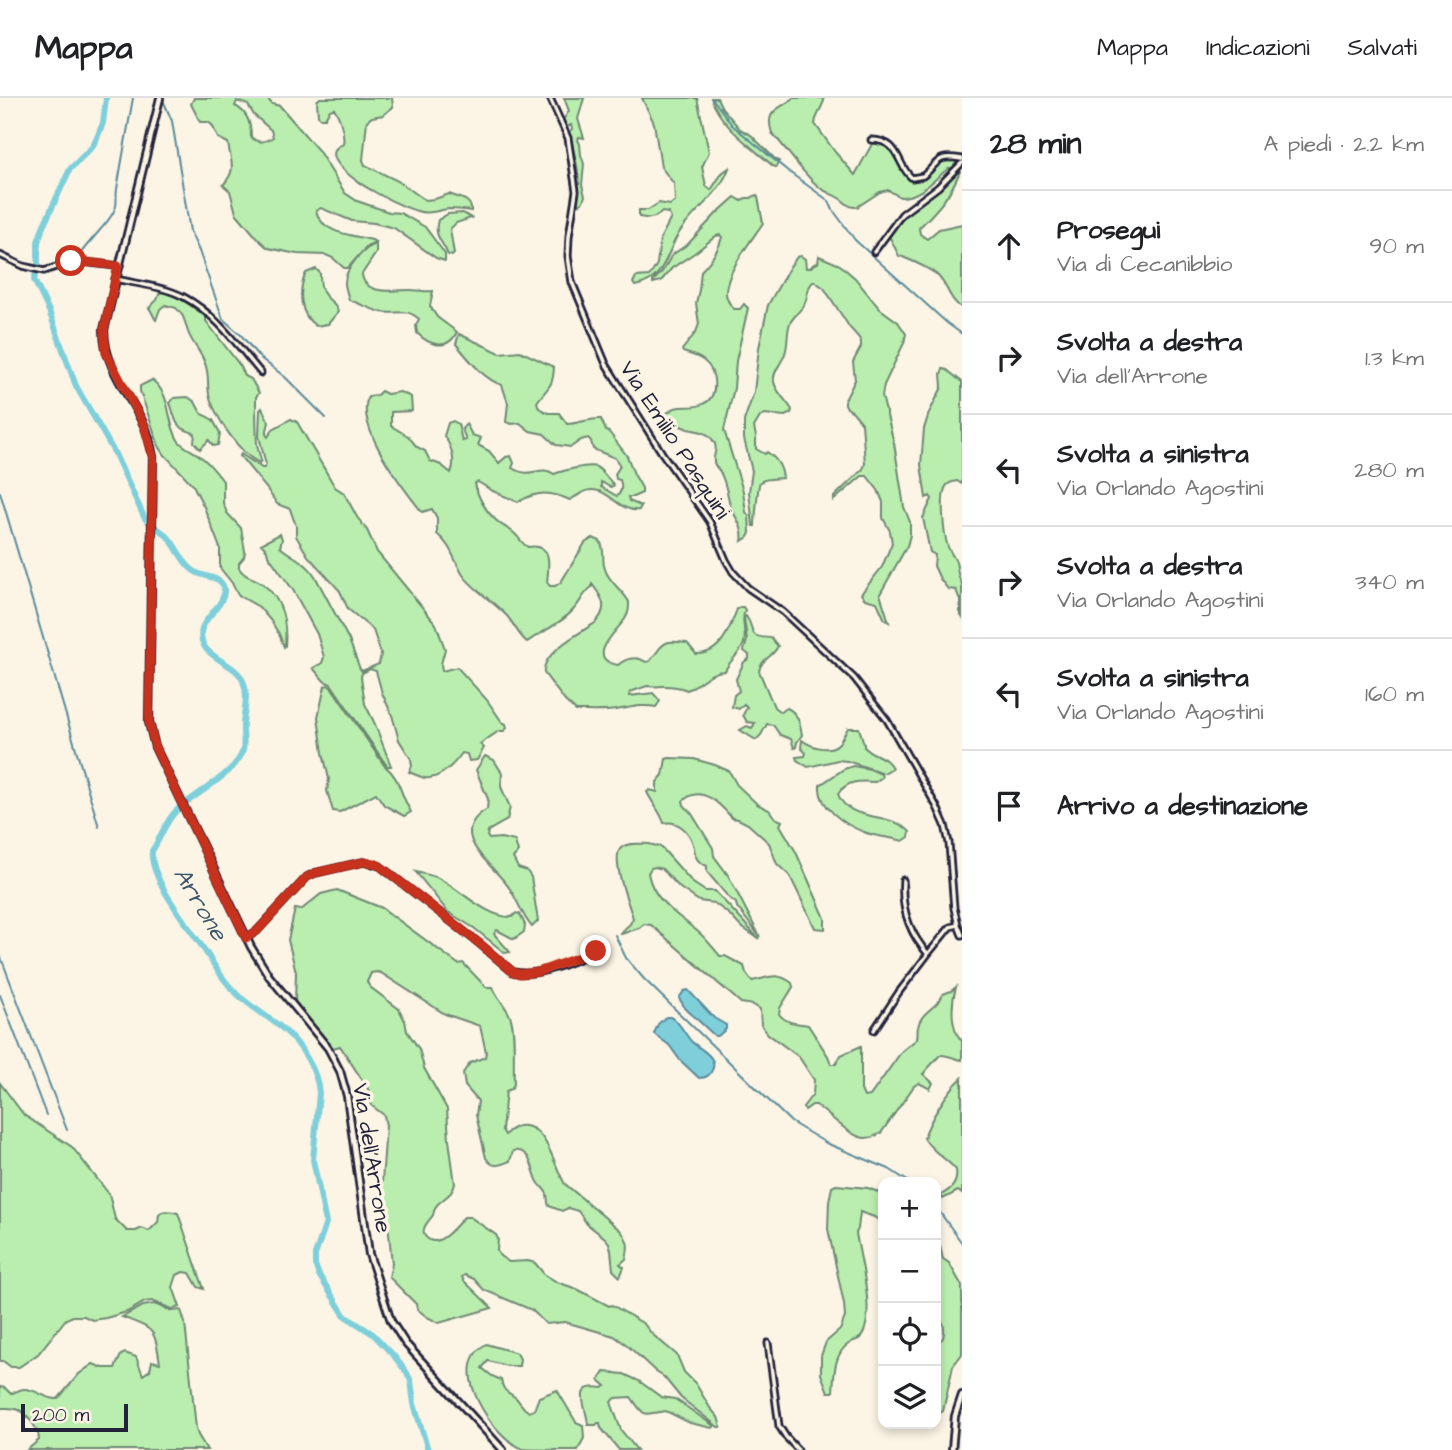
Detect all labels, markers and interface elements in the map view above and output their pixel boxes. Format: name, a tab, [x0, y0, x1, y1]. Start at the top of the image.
text: Mappa	[35, 25, 133, 71]
text: Mappa	[1097, 31, 1168, 65]
text: Indicazioni	[1206, 31, 1310, 65]
text: Salvati	[1348, 31, 1417, 65]
text: 28 min	[990, 123, 1082, 165]
text: A piedi · 2.2 km	[1264, 128, 1424, 160]
text: Prosegui	[1057, 212, 1160, 248]
icon: ahead	[990, 227, 1028, 265]
text: 90 m	[1369, 230, 1424, 262]
route start	[55, 245, 86, 276]
text: Via di Cecanibbio	[1057, 248, 1233, 280]
text: Svolta a destra	[1057, 324, 1242, 360]
icon: right	[990, 339, 1028, 377]
text: 1.3 km	[1365, 342, 1424, 374]
street label: Via Emilio Pasquini	[612, 355, 739, 526]
text: Via dell'Arrone	[1057, 360, 1208, 392]
text: Svolta a sinistra	[1057, 436, 1249, 472]
icon: left	[990, 451, 1028, 489]
text: 280 m	[1354, 454, 1424, 486]
text: Via Orlando Agostini	[1057, 472, 1264, 504]
text: Svolta a destra	[1057, 548, 1242, 584]
icon: right	[990, 563, 1028, 601]
text: 340 m	[1355, 566, 1424, 598]
text: Via Orlando Agostini	[1057, 584, 1264, 616]
text: Svolta a sinistra	[1057, 660, 1249, 696]
icon: left	[990, 675, 1028, 713]
text: 160 m	[1365, 678, 1424, 710]
text: Via Orlando Agostini	[1057, 696, 1264, 728]
icon: arrive	[990, 787, 1028, 825]
text: Arrivo a destinazione	[1057, 788, 1308, 824]
water label: Arrone	[165, 861, 236, 948]
route end	[580, 935, 611, 966]
street label: Via dell'Arrone	[344, 1081, 400, 1235]
map controls	[878, 1177, 941, 1429]
button: +	[878, 1177, 941, 1240]
button: −	[878, 1240, 941, 1303]
button: locate	[878, 1303, 941, 1366]
button: layers	[878, 1366, 941, 1429]
scale bar	[21, 1401, 128, 1433]
text: 200 m	[32, 1402, 89, 1429]

